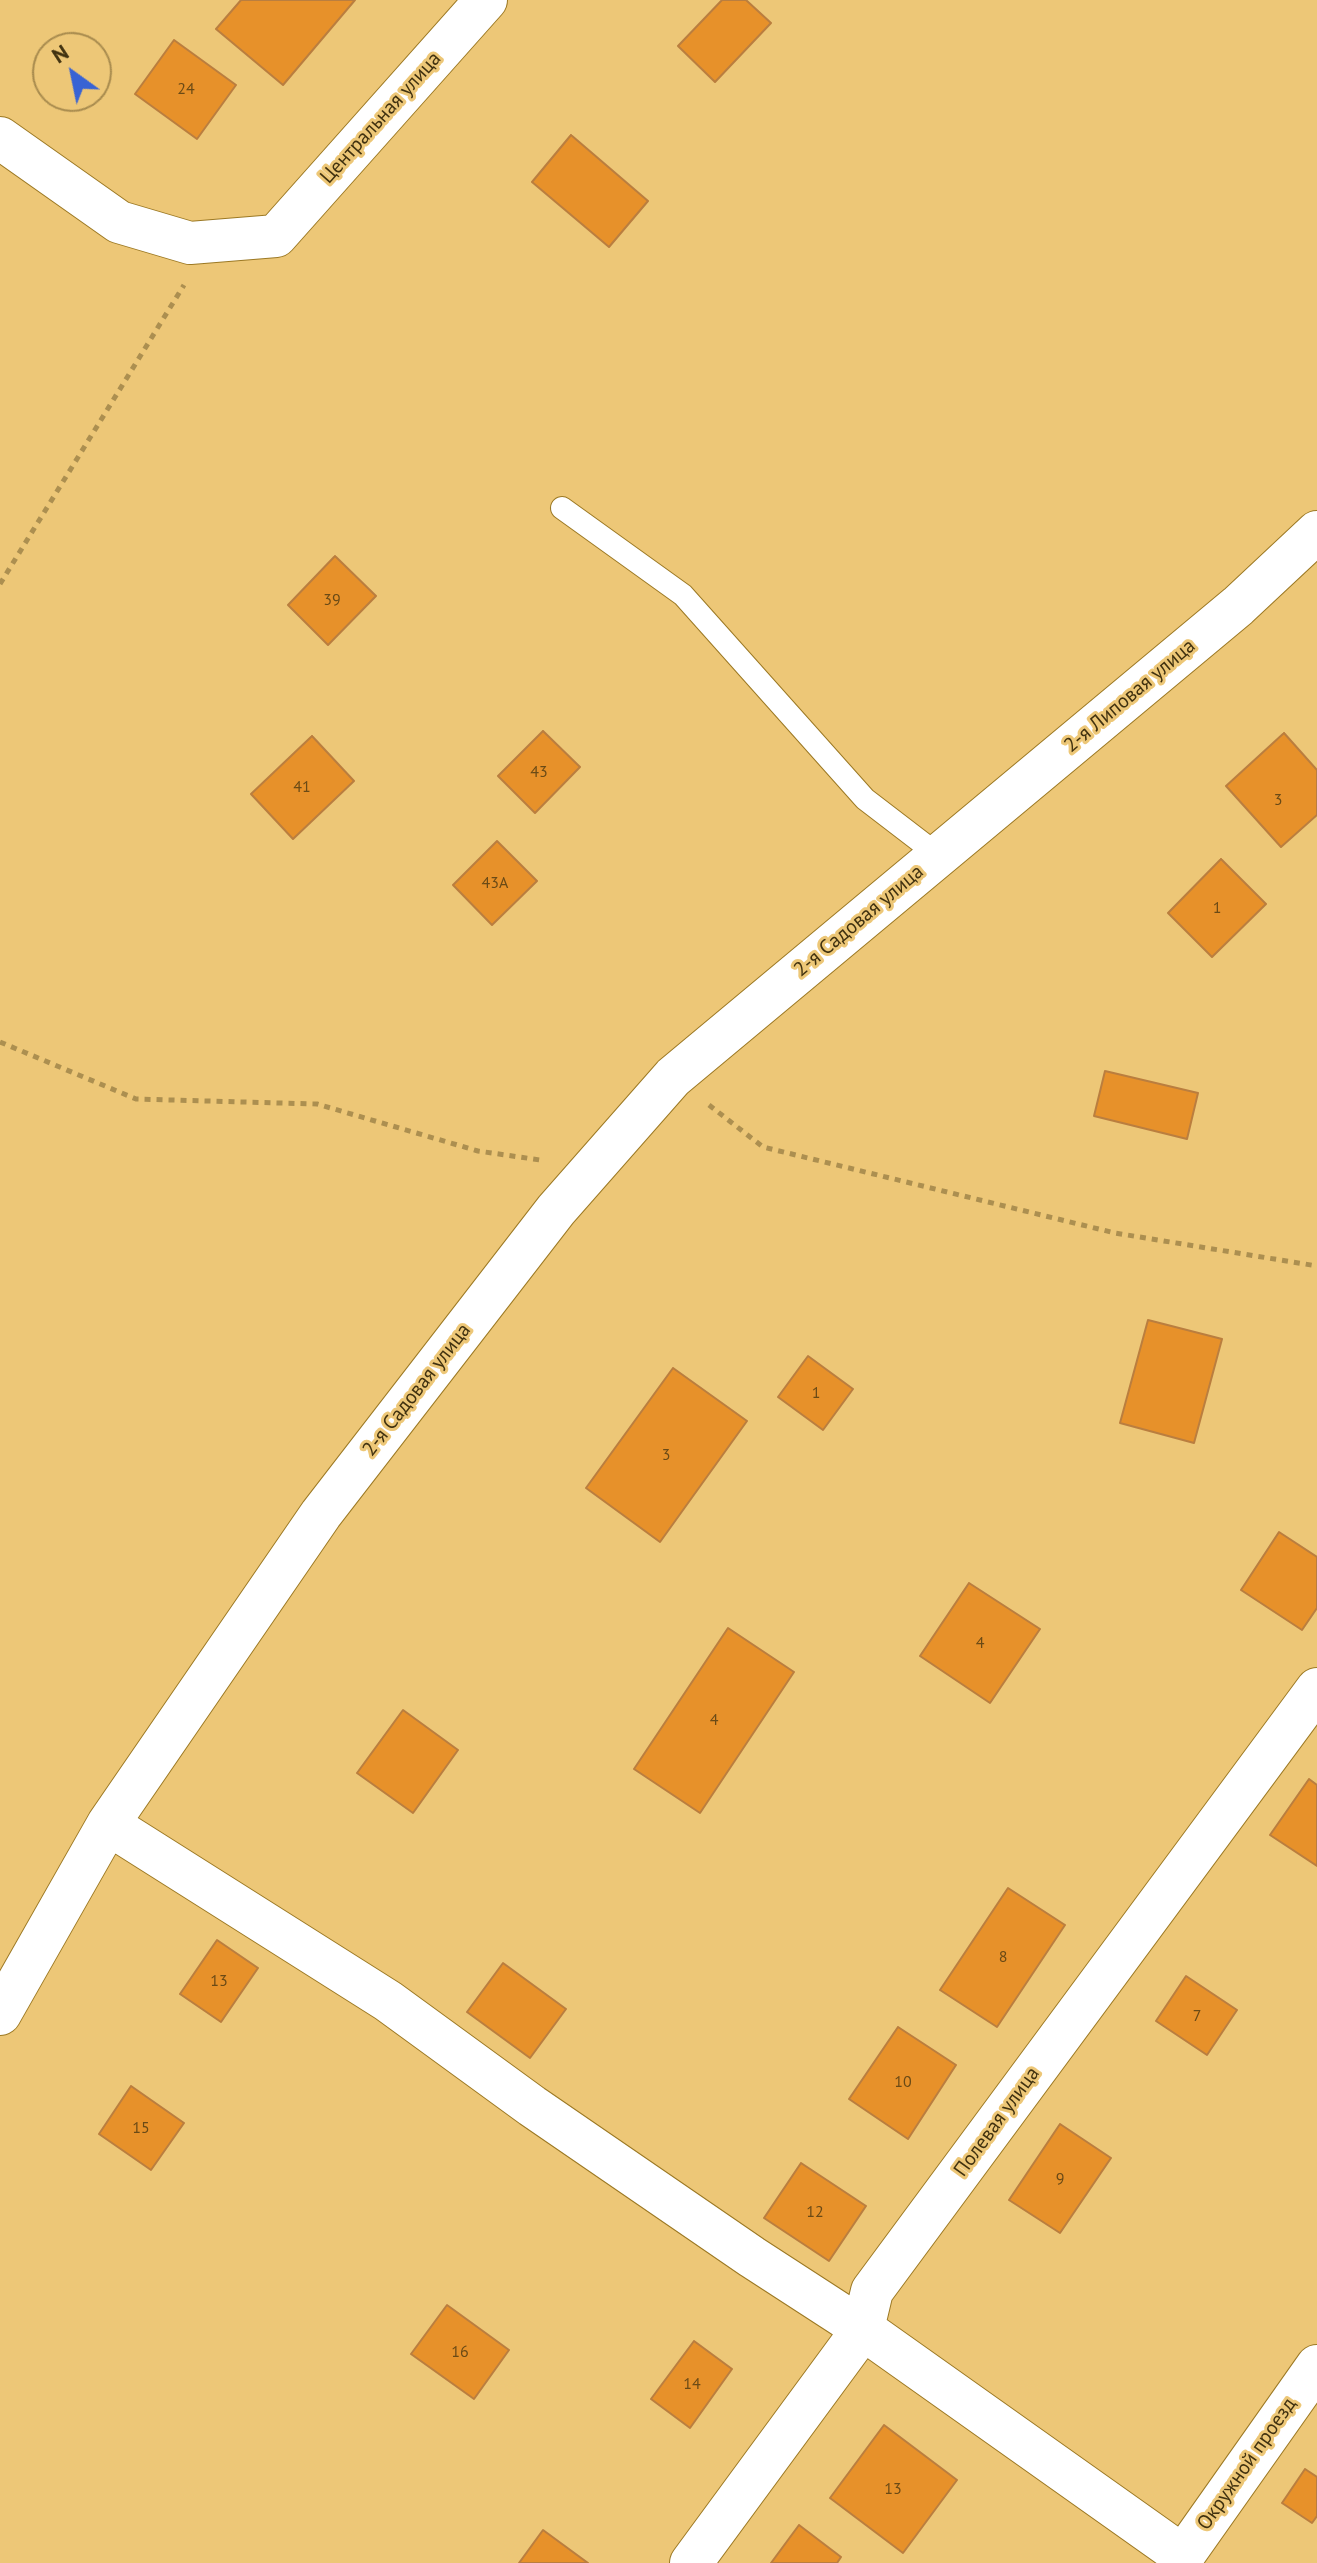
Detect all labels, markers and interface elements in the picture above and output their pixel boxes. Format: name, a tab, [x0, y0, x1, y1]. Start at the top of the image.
north arrow	[32, 32, 112, 112]
text: N	[46, 38, 74, 69]
street label: Центральная улица	[316, 47, 446, 189]
house number: 24	[177, 79, 195, 99]
house number: 39	[323, 590, 341, 610]
street label: 2-я Липовая улица	[1060, 634, 1200, 758]
house number: 43	[530, 762, 548, 782]
house number: 41	[293, 777, 311, 797]
house number: 3	[1274, 790, 1282, 810]
street label: 2-я Садовая улица	[789, 860, 929, 982]
house number: 43А	[482, 873, 508, 893]
house number: 1	[1213, 898, 1221, 918]
street label: 2-я Садовая улица	[358, 1319, 476, 1461]
house number: 1	[812, 1383, 820, 1403]
house number: 3	[662, 1445, 670, 1465]
house number: 4	[976, 1633, 984, 1653]
house number: 4	[710, 1710, 718, 1730]
house number: 8	[999, 1947, 1007, 1967]
house number: 13	[210, 1971, 228, 1991]
house number: 7	[1193, 2006, 1201, 2026]
street label: Полевая улица	[949, 2063, 1045, 2181]
house number: 10	[894, 2072, 912, 2092]
house number: 15	[132, 2118, 150, 2138]
house number: 9	[1056, 2169, 1064, 2189]
house number: 12	[806, 2202, 824, 2222]
house number: 16	[451, 2342, 469, 2362]
house number: 14	[683, 2374, 701, 2394]
street label: Окружной проезд	[1192, 2393, 1302, 2535]
house number: 13	[884, 2479, 902, 2499]

